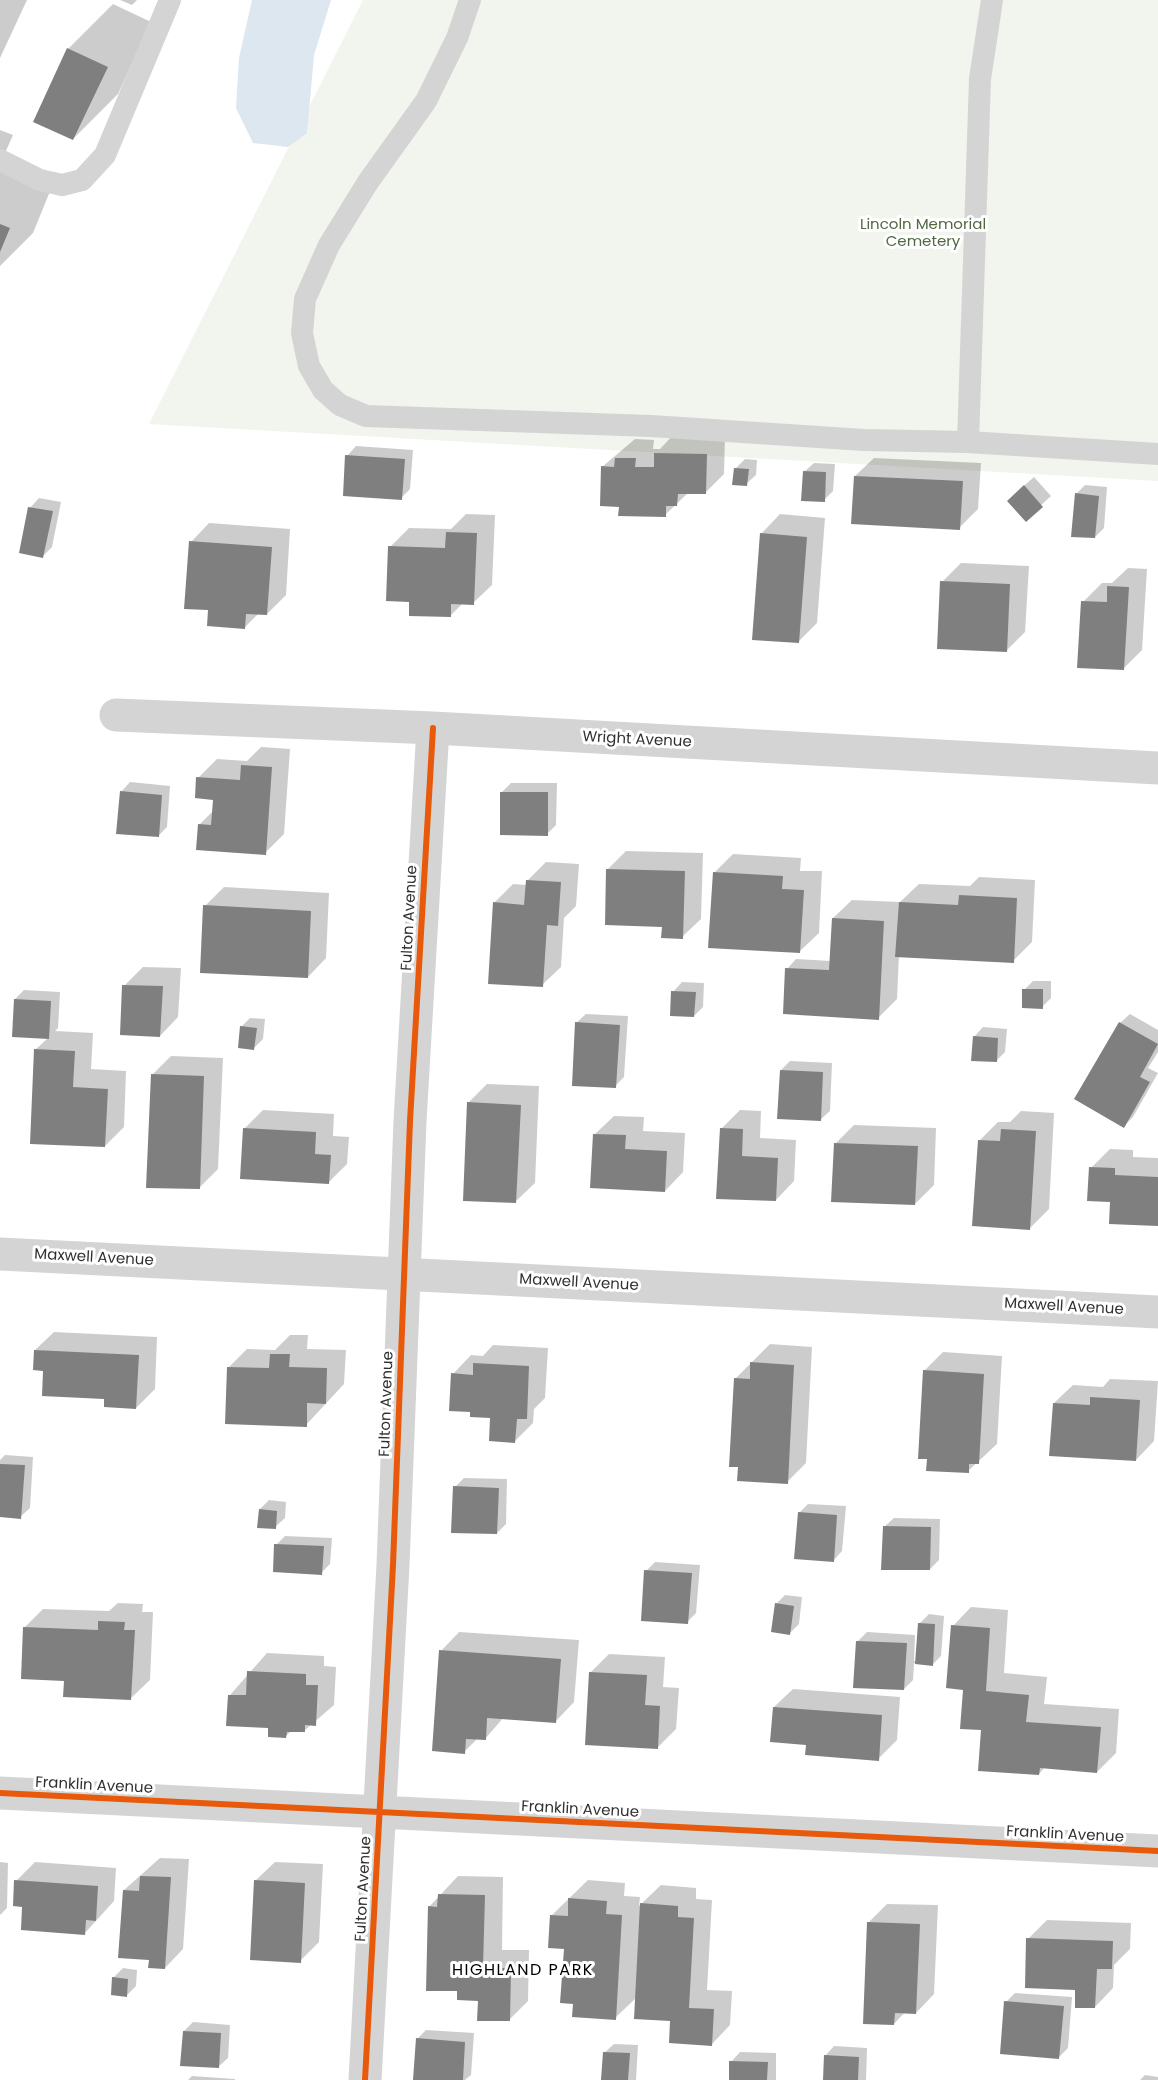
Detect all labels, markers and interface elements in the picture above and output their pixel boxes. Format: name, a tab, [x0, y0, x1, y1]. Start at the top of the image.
park label: Lincoln Memorial Cemetery	[860, 216, 986, 251]
street label: Wright Avenue	[582, 728, 692, 752]
street label: Fulton Avenue	[398, 865, 422, 971]
street label: Maxwell Avenue	[34, 1246, 154, 1270]
street label: Maxwell Avenue	[519, 1271, 639, 1295]
street label: Maxwell Avenue	[1004, 1295, 1124, 1319]
street label: Fulton Avenue	[376, 1351, 398, 1457]
street label: Franklin Avenue	[35, 1774, 153, 1798]
street label: Franklin Avenue	[521, 1798, 639, 1822]
street label: Franklin Avenue	[1006, 1823, 1124, 1847]
street label: Fulton Avenue	[352, 1836, 376, 1942]
district label: HIGHLAND PARK	[452, 1961, 594, 1981]

